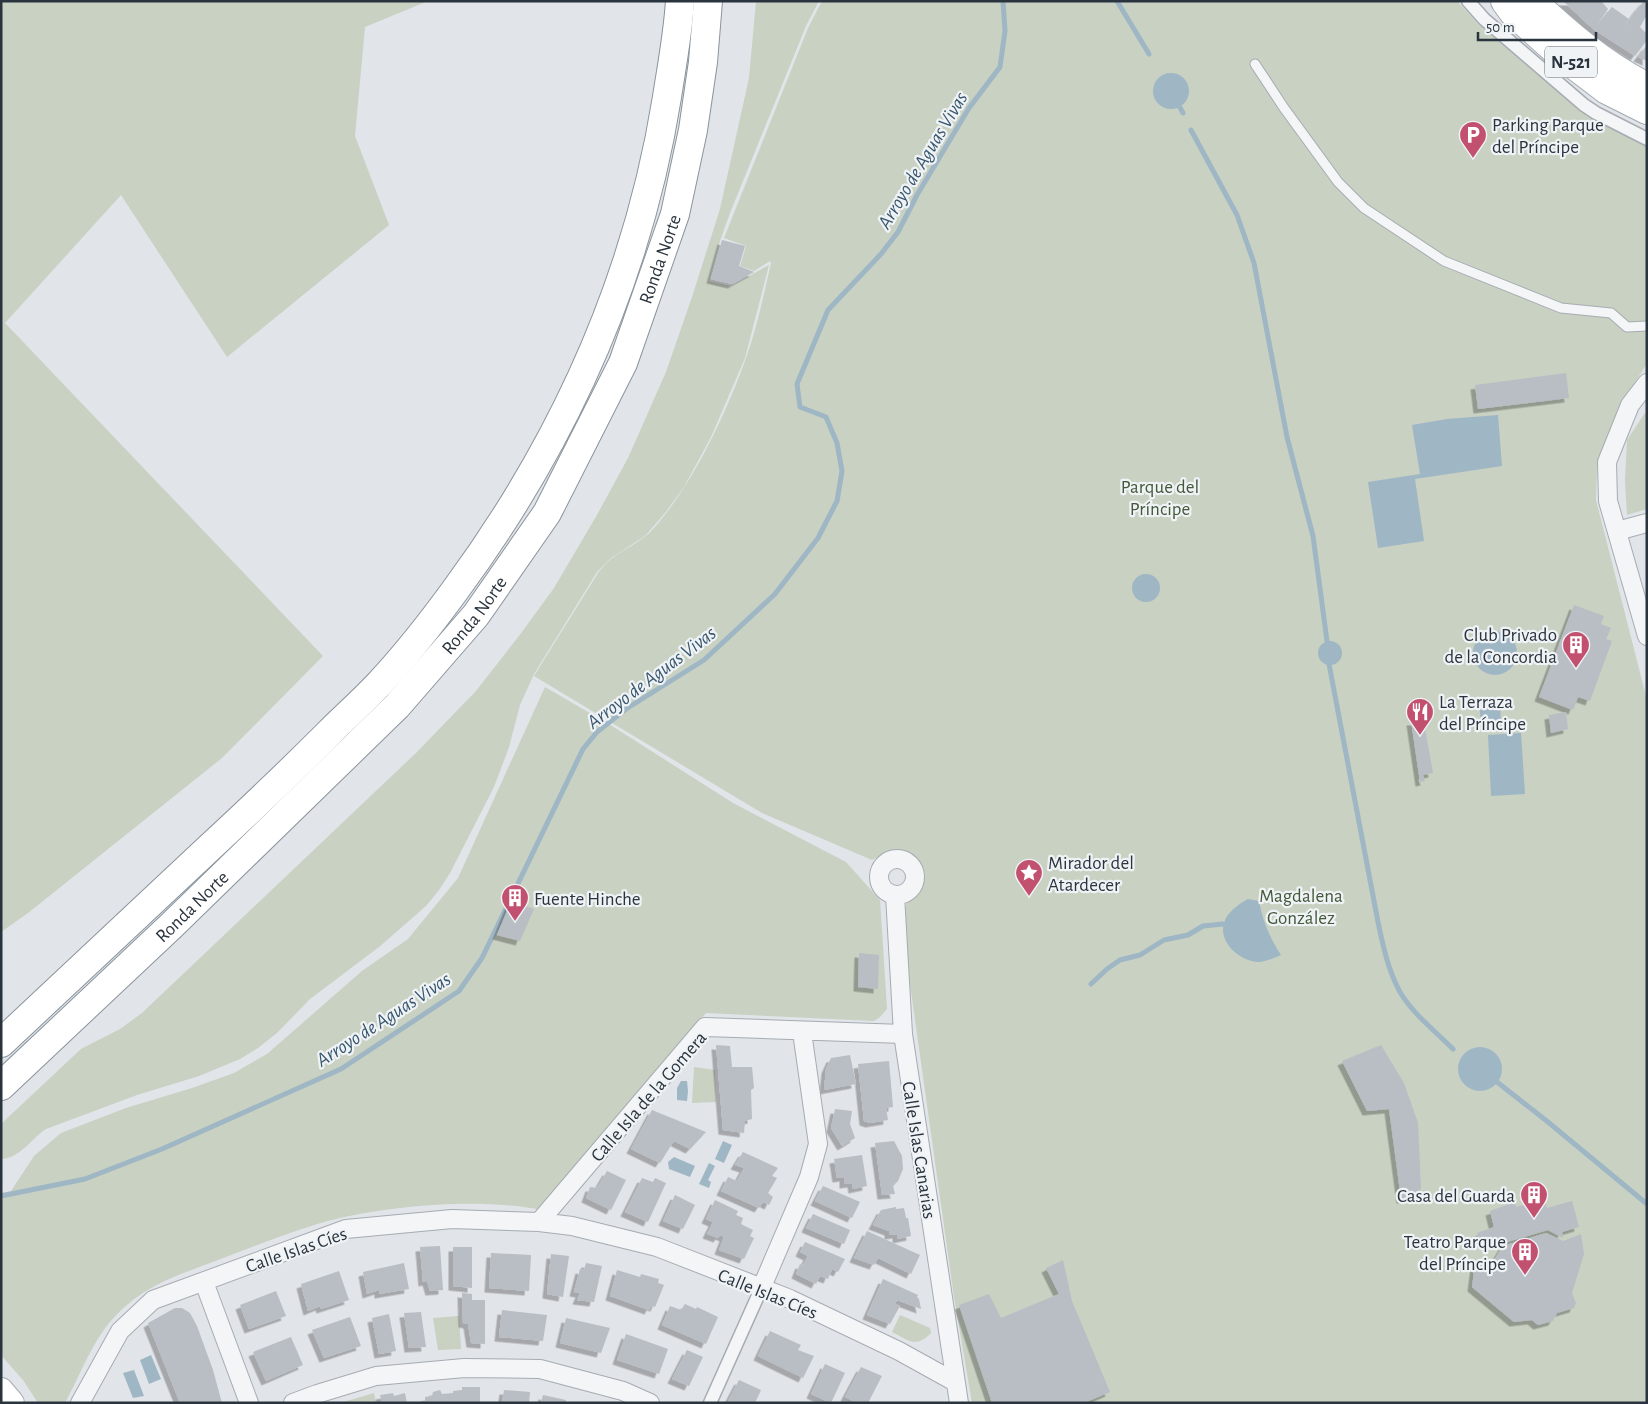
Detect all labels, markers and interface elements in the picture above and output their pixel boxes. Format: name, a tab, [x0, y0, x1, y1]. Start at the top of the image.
scale bar	[1478, 10, 1596, 42]
text: 50 m	[1486, 20, 1515, 35]
road number: N-521	[1545, 46, 1597, 78]
water label: Arroyo de Aguas Vivas	[874, 88, 972, 233]
place label: Parking Parque del Príncipe	[1492, 116, 1604, 157]
parking icon: Parking Parque del Príncipe	[1458, 120, 1488, 159]
street label: Ronda Norte	[636, 212, 685, 306]
park label: Parque del Príncipe	[1121, 478, 1199, 519]
street label: Ronda Norte	[439, 573, 511, 658]
water label: Arroyo de Aguas Vivas	[583, 623, 720, 733]
place label: Club Privado de la Concordia	[1444, 626, 1557, 667]
building icon: Club Privado de la Concordia	[1561, 630, 1591, 669]
place label: La Terraza del Príncipe	[1439, 693, 1526, 734]
restaurant icon: La Terraza del Príncipe	[1405, 697, 1435, 736]
place label: Mirador del Atardecer	[1048, 854, 1134, 895]
place icon: Mirador del Atardecer	[1014, 858, 1044, 897]
street label: Ronda Norte	[152, 868, 232, 946]
building icon: Fuente Hinche	[500, 883, 530, 922]
park label: Magdalena González	[1259, 887, 1343, 928]
place label: Fuente Hinche	[534, 890, 641, 909]
water label: Arroyo de Aguas Vivas	[312, 969, 455, 1071]
street label: Calle Isla de la Gomera	[588, 1028, 711, 1166]
street label: Calle Islas Canarias	[898, 1080, 939, 1220]
building icon: Casa del Guarda	[1519, 1180, 1549, 1219]
place label: Casa del Guarda	[1397, 1187, 1515, 1206]
street label: Calle Islas Cíes	[243, 1224, 350, 1277]
place label: Teatro Parque del Príncipe	[1404, 1233, 1506, 1274]
building icon: Teatro Parque del Príncipe	[1510, 1237, 1540, 1276]
street label: Calle Islas Cíes	[715, 1266, 820, 1323]

